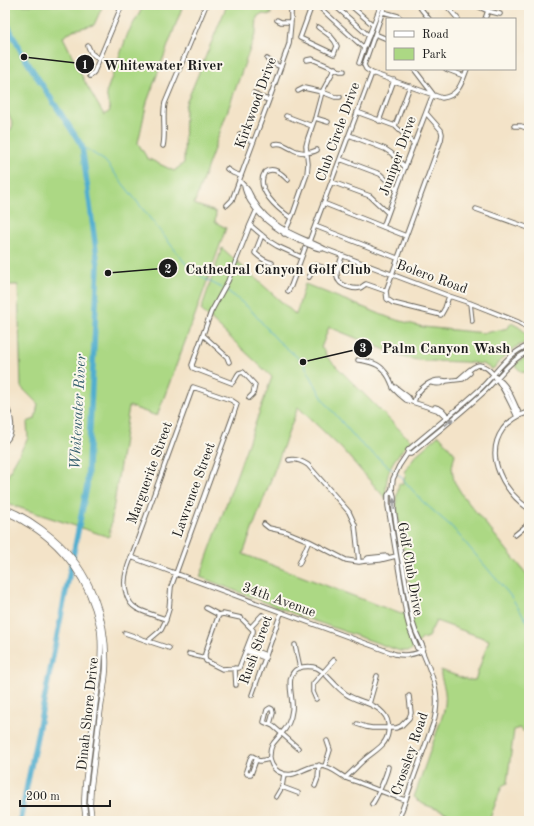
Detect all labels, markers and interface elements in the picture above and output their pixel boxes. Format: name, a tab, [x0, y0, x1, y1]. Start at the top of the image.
legend	[386, 18, 516, 70]
text: Road	[422, 29, 449, 41]
text: Park	[422, 49, 447, 61]
callout: Whitewater River	[75, 51, 231, 78]
street label: Kirkwood Drive	[233, 55, 279, 151]
text: Whitewater River	[103, 59, 223, 74]
text: 1	[82, 60, 88, 72]
street label: Club Circle Drive	[314, 81, 362, 183]
street label: Juniper Drive	[377, 114, 419, 198]
callout: Cathedral Canyon Golf Club	[158, 255, 379, 282]
street label: Bolero Road	[395, 258, 469, 296]
text: Cathedral Canyon Golf Club	[185, 263, 371, 278]
text: 2	[165, 264, 172, 276]
callout: Palm Canyon Wash	[353, 335, 518, 362]
text: Palm Canyon Wash	[382, 342, 510, 357]
text: 3	[360, 343, 367, 355]
water label: Whitewater River	[68, 353, 90, 470]
one-way arrow	[444, 417, 454, 426]
street label: Marguerite Street	[125, 420, 175, 526]
street label: Lawrence Street	[170, 440, 218, 539]
one-way arrow	[391, 497, 397, 510]
street label: Golf Club Drive	[395, 521, 425, 617]
street label: 34th Avenue	[240, 580, 318, 620]
street label: Rush Street	[237, 614, 275, 686]
street label: Dinah Shore Drive	[75, 657, 101, 771]
street label: Crossley Road	[389, 711, 431, 797]
scale bar	[20, 782, 110, 808]
text: 200 m	[26, 791, 60, 803]

